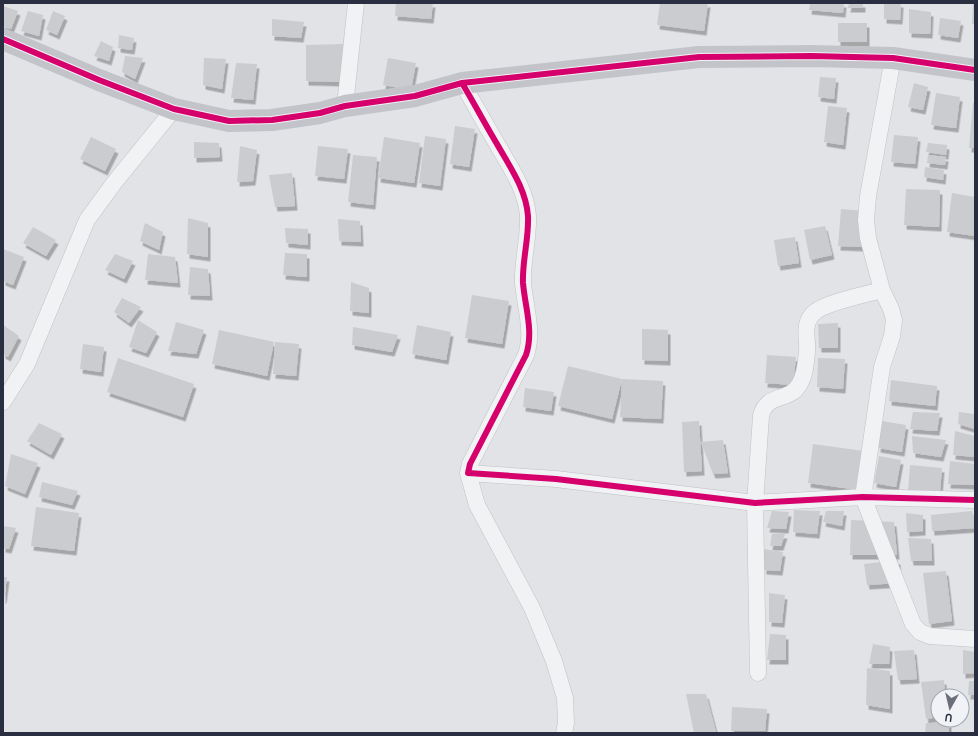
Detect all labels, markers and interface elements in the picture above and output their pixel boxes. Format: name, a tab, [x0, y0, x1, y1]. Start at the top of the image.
north arrow	[930, 688, 970, 728]
text: U	[944, 709, 954, 724]

